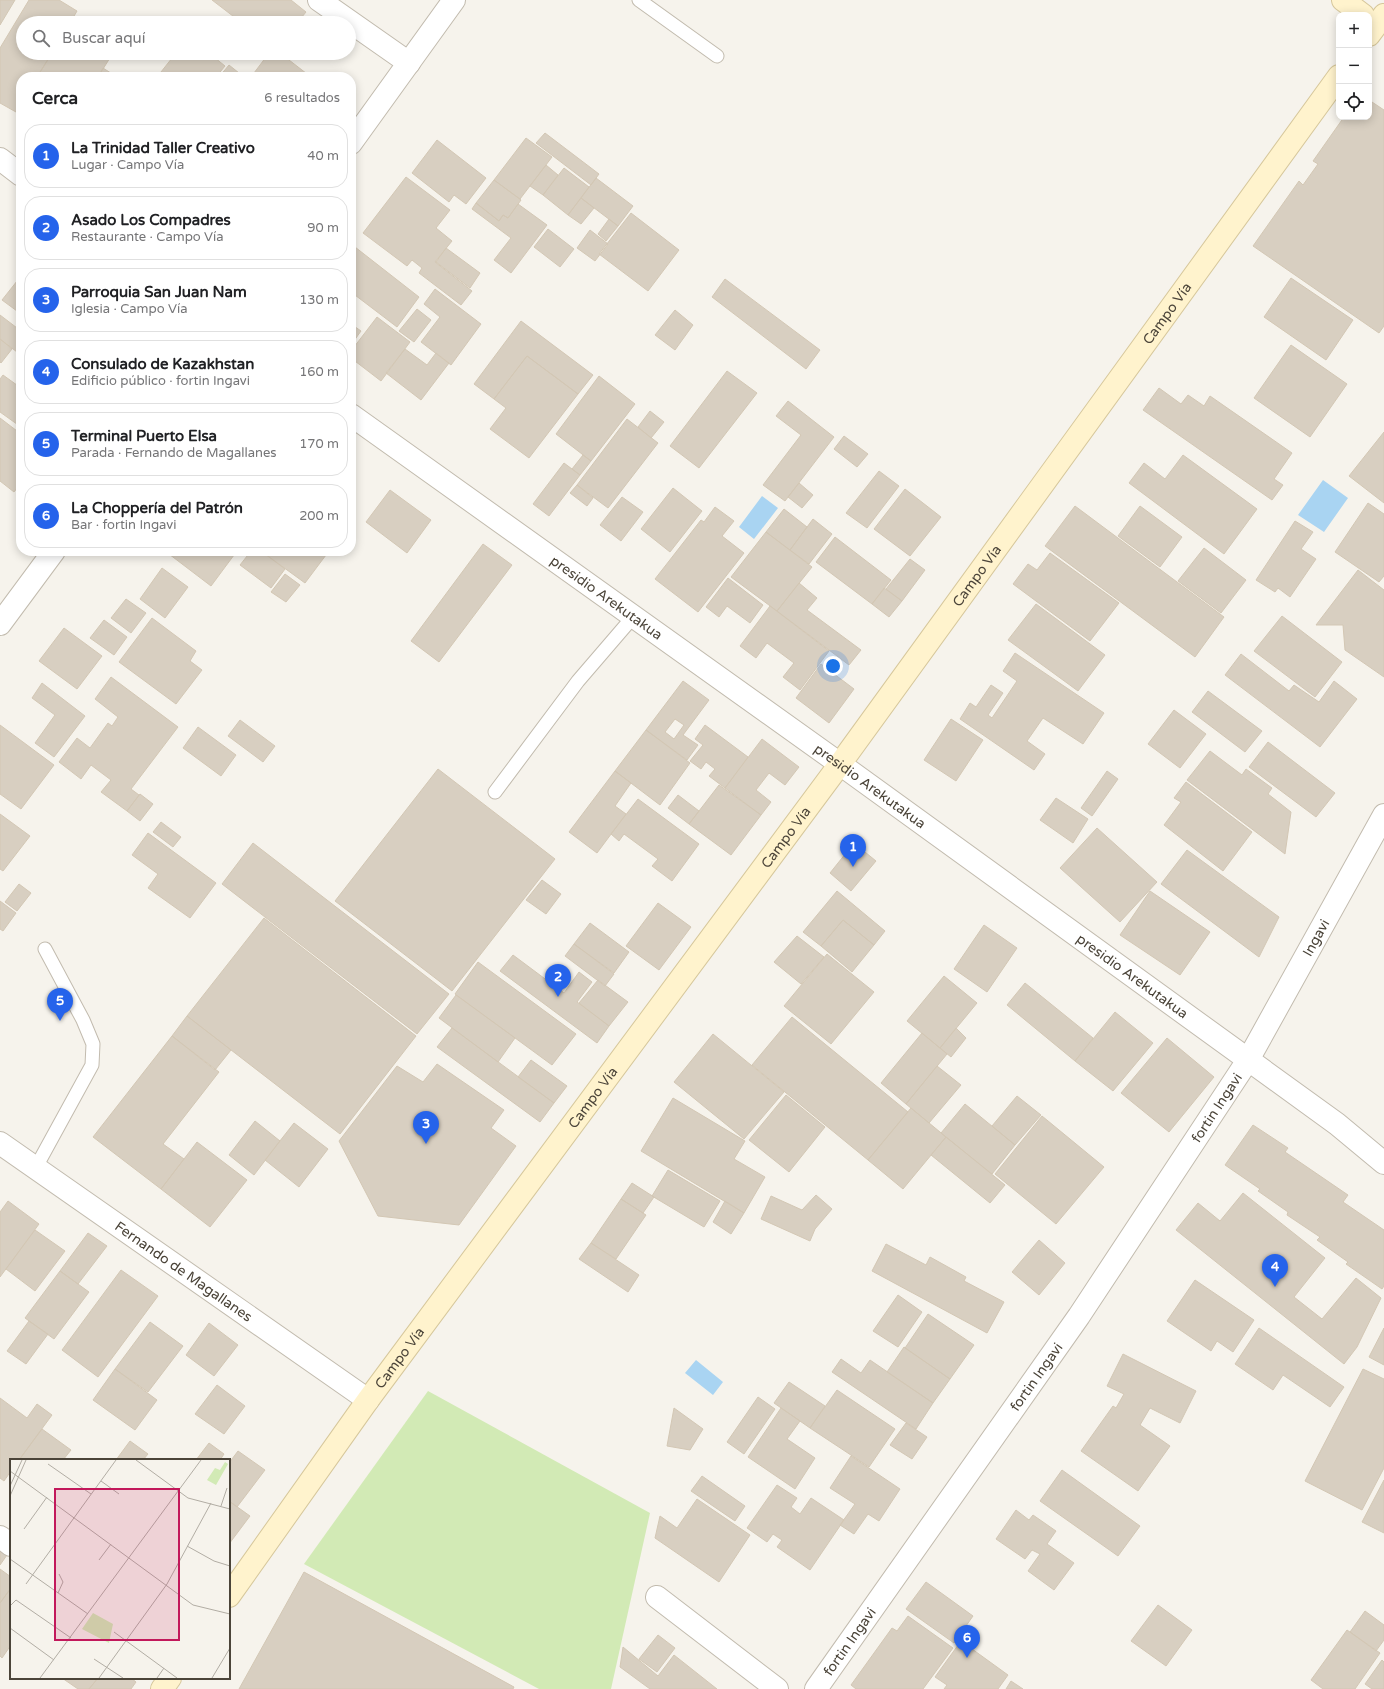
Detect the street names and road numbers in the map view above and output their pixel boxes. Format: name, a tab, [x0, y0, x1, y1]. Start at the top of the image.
street label: Campo Vía	[1139, 279, 1195, 348]
street label: Campo Vía	[949, 542, 1005, 610]
street label: presidio Arekutakua	[547, 552, 666, 644]
street label: presidio Arekutakua	[811, 740, 929, 832]
street label: Campo Vía	[758, 803, 814, 872]
street label: Ingavi	[1299, 916, 1333, 960]
street label: presidio Arekutakua	[1073, 930, 1191, 1022]
street label: Campo Vía	[564, 1064, 621, 1132]
street label: fortin Ingavi	[1188, 1070, 1246, 1146]
street label: Fernando de Magallanes	[111, 1218, 256, 1326]
street label: Campo Vía	[371, 1324, 428, 1392]
street label: fortin Ingavi	[1007, 1340, 1066, 1415]
street label: fortin Ingavi	[820, 1604, 880, 1679]

